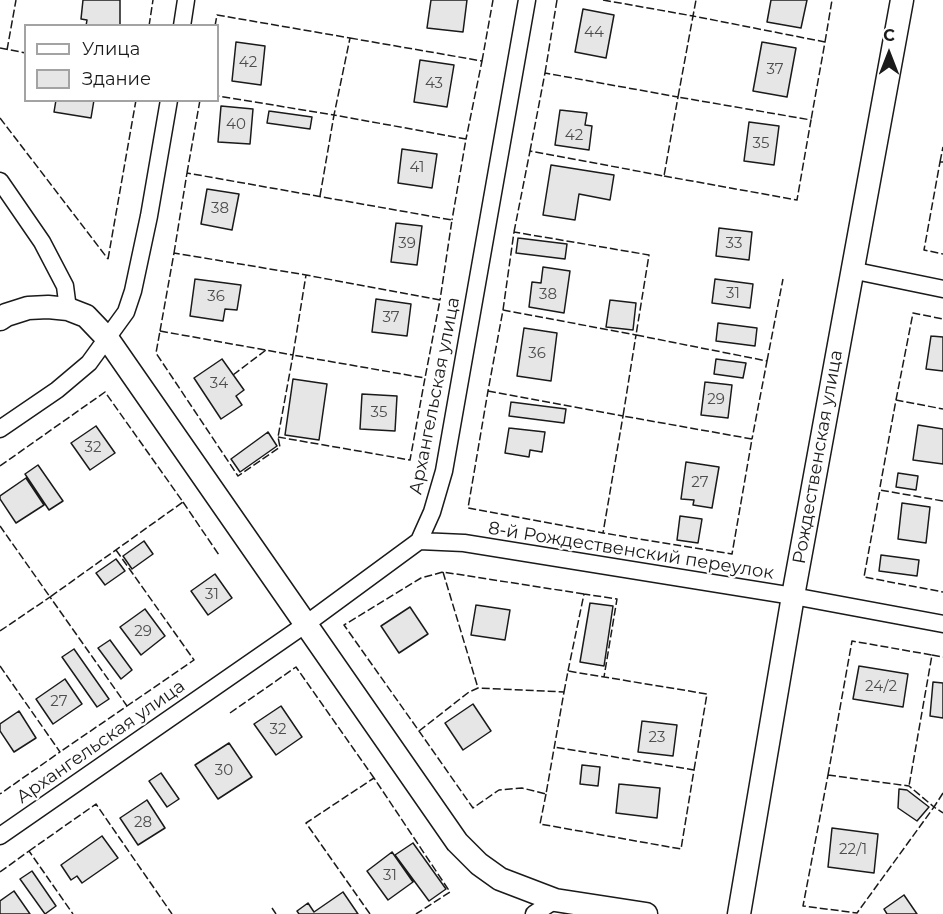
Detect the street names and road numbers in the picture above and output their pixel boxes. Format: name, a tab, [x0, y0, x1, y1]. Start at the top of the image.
street label: Архангельская улица	[405, 295, 465, 497]
street label: Рождественская улица	[789, 348, 847, 566]
street label: 8-й Рождественский переулок	[487, 518, 775, 584]
street label: Архангельская улица	[13, 676, 189, 808]

